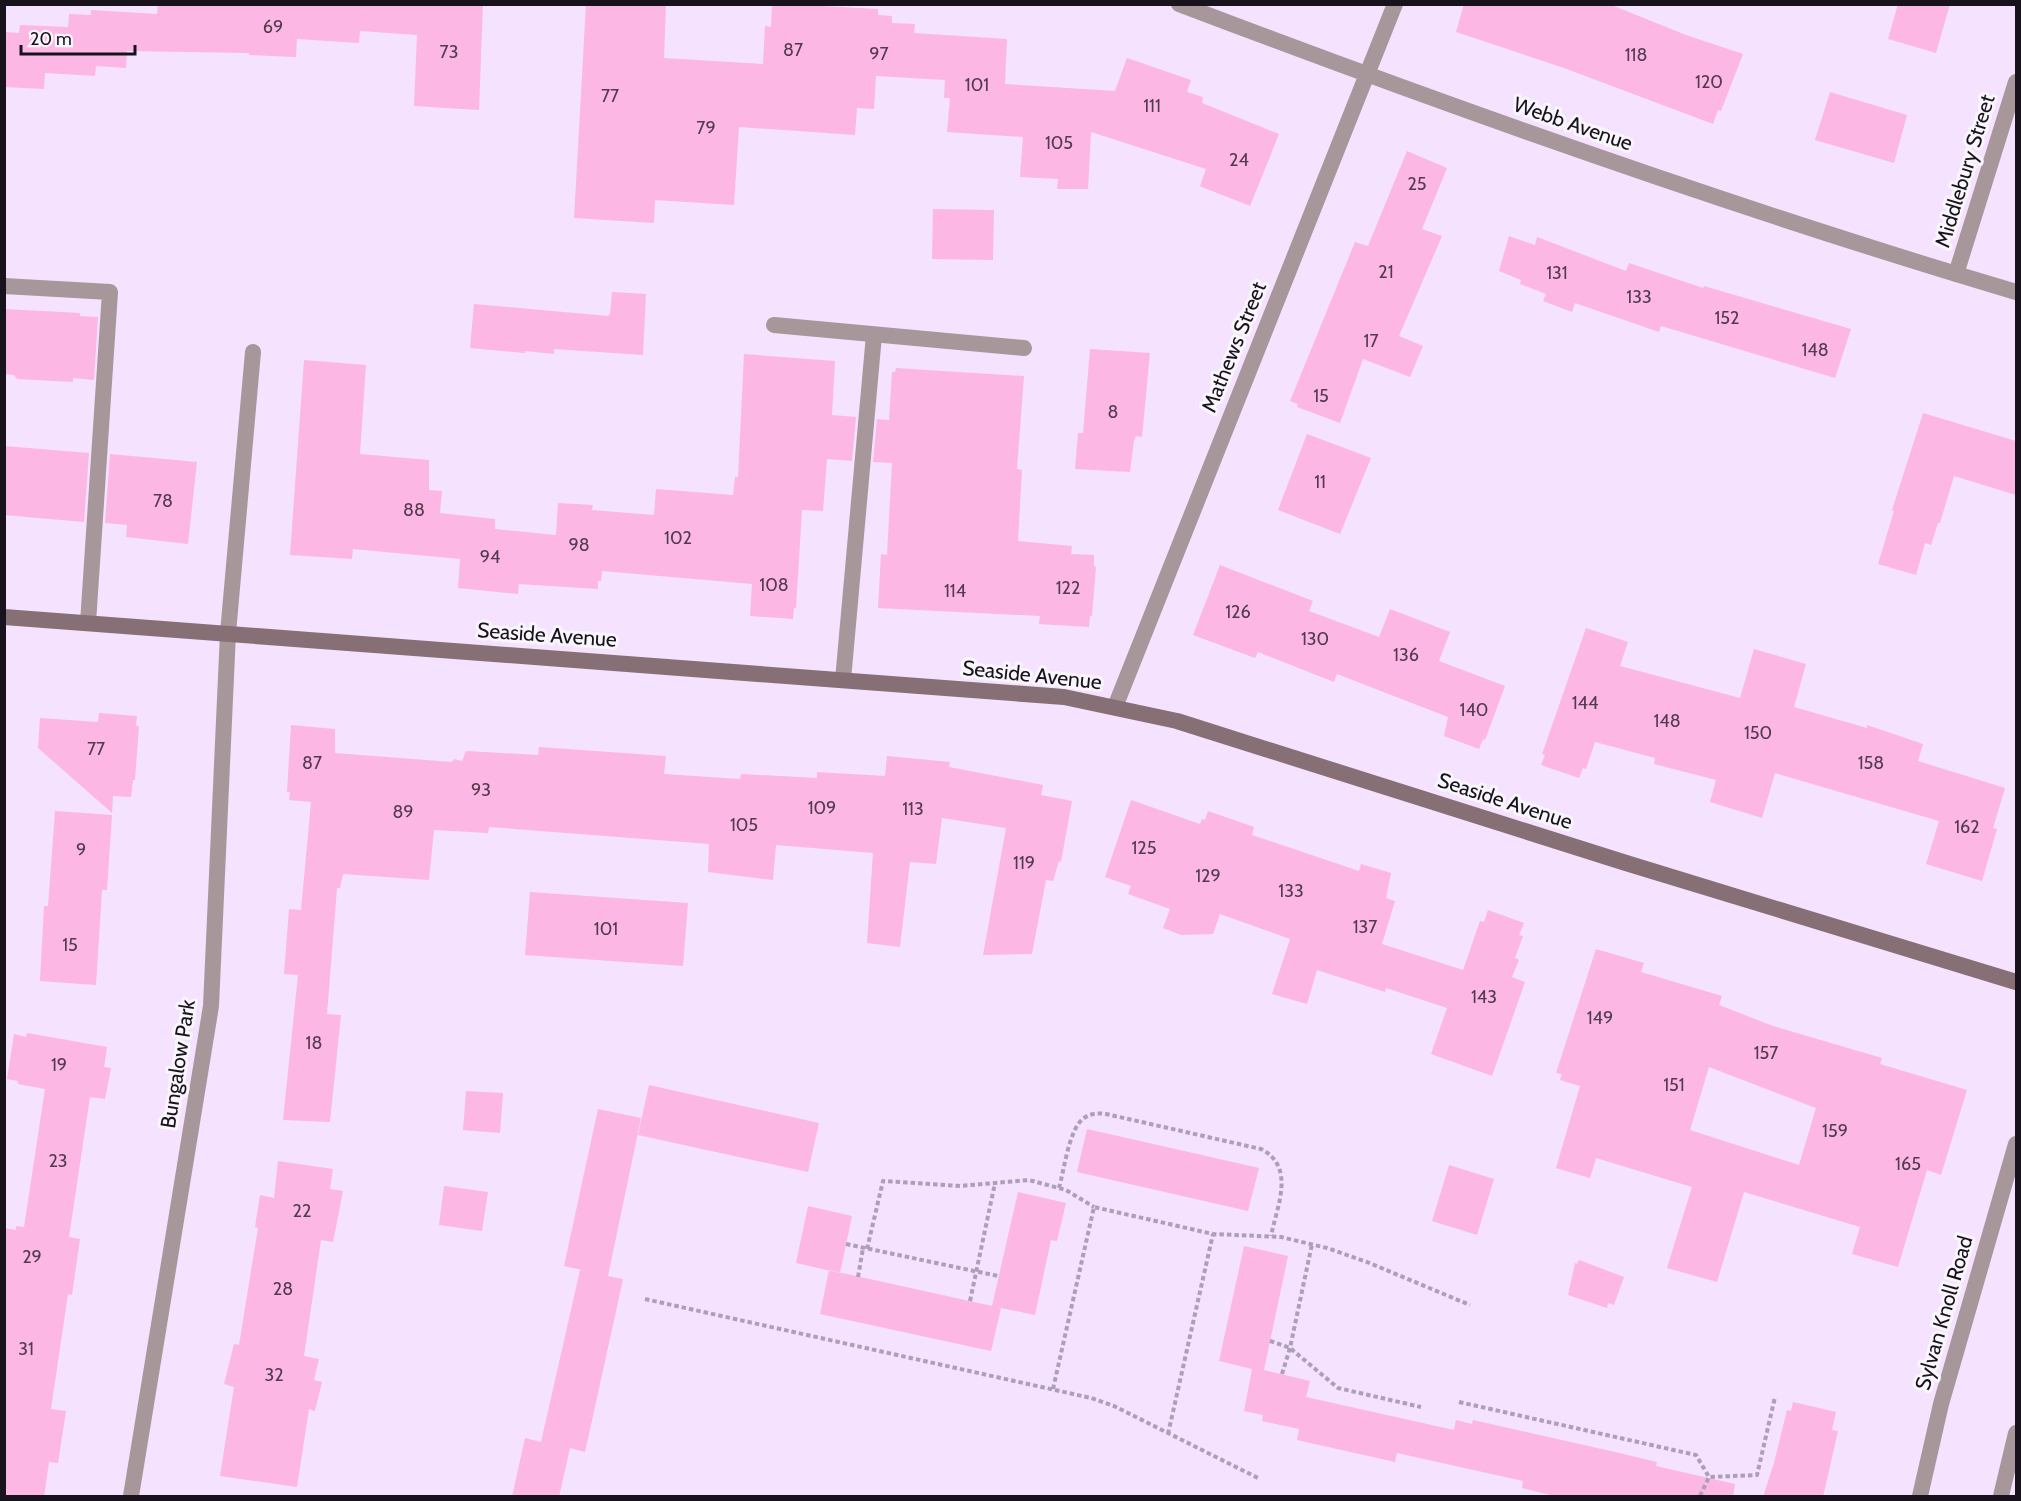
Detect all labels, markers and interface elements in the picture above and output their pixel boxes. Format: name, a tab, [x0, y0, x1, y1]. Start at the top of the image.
house number: 69	[263, 16, 283, 38]
scale bar	[21, 18, 135, 56]
text: 20 m	[30, 28, 72, 50]
house number: 87	[783, 39, 803, 61]
house number: 73	[440, 41, 458, 63]
house number: 97	[869, 43, 889, 65]
house number: 118	[1625, 44, 1647, 66]
house number: 120	[1695, 71, 1723, 93]
house number: 101	[965, 74, 989, 96]
house number: 77	[601, 85, 619, 107]
street label: Webb Avenue	[1510, 91, 1636, 156]
street label: Middlebury Street	[1929, 91, 2000, 250]
house number: 111	[1143, 95, 1161, 117]
house number: 79	[696, 117, 716, 139]
house number: 105	[1045, 132, 1073, 154]
house number: 24	[1229, 149, 1249, 171]
house number: 25	[1407, 173, 1427, 195]
house number: 21	[1378, 261, 1394, 283]
house number: 131	[1546, 262, 1568, 284]
street label: Mathews Street	[1196, 278, 1271, 416]
house number: 133	[1626, 286, 1652, 308]
house number: 152	[1714, 307, 1740, 329]
house number: 17	[1364, 330, 1378, 352]
house number: 148	[1801, 339, 1829, 361]
house number: 15	[1313, 385, 1329, 407]
house number: 8	[1108, 401, 1118, 423]
house number: 11	[1314, 471, 1326, 493]
house number: 78	[153, 490, 173, 512]
house number: 88	[403, 499, 425, 521]
house number: 102	[664, 527, 692, 549]
house number: 98	[568, 534, 590, 556]
house number: 94	[480, 546, 500, 568]
house number: 108	[759, 574, 789, 596]
house number: 122	[1056, 577, 1080, 599]
house number: 114	[944, 580, 966, 602]
house number: 126	[1225, 601, 1251, 623]
street label: Seaside Avenue	[476, 617, 618, 652]
house number: 130	[1301, 628, 1329, 650]
house number: 136	[1393, 644, 1419, 666]
street label: Seaside Avenue	[961, 655, 1103, 694]
house number: 144	[1572, 692, 1598, 714]
house number: 140	[1460, 699, 1488, 721]
house number: 148	[1653, 710, 1681, 732]
house number: 150	[1744, 722, 1772, 744]
house number: 77	[87, 738, 105, 760]
house number: 87	[302, 752, 322, 774]
house number: 158	[1858, 752, 1884, 774]
street label: Seaside Avenue	[1435, 767, 1576, 834]
house number: 93	[471, 779, 491, 801]
house number: 109	[808, 797, 836, 819]
house number: 113	[902, 798, 924, 820]
house number: 89	[392, 801, 414, 823]
house number: 105	[730, 814, 758, 836]
house number: 162	[1954, 816, 1980, 838]
house number: 125	[1131, 837, 1157, 859]
house number: 9	[76, 839, 86, 861]
house number: 119	[1013, 852, 1035, 874]
house number: 129	[1195, 865, 1221, 887]
house number: 133	[1278, 880, 1304, 902]
house number: 137	[1353, 916, 1377, 938]
house number: 101	[594, 918, 618, 940]
house number: 15	[62, 934, 78, 956]
house number: 143	[1471, 986, 1497, 1008]
street label: Bungalow Park	[155, 997, 200, 1130]
house number: 149	[1587, 1007, 1613, 1029]
house number: 18	[306, 1032, 322, 1054]
house number: 157	[1754, 1042, 1778, 1064]
house number: 19	[51, 1054, 67, 1076]
house number: 151	[1663, 1074, 1685, 1096]
house number: 159	[1822, 1120, 1848, 1142]
house number: 23	[48, 1150, 68, 1172]
house number: 165	[1895, 1153, 1921, 1175]
house number: 22	[293, 1200, 311, 1222]
street label: Sylvan Knoll Road	[1910, 1233, 1978, 1393]
house number: 29	[22, 1246, 42, 1268]
house number: 28	[273, 1278, 293, 1300]
house number: 31	[18, 1338, 34, 1360]
house number: 32	[264, 1364, 284, 1386]

